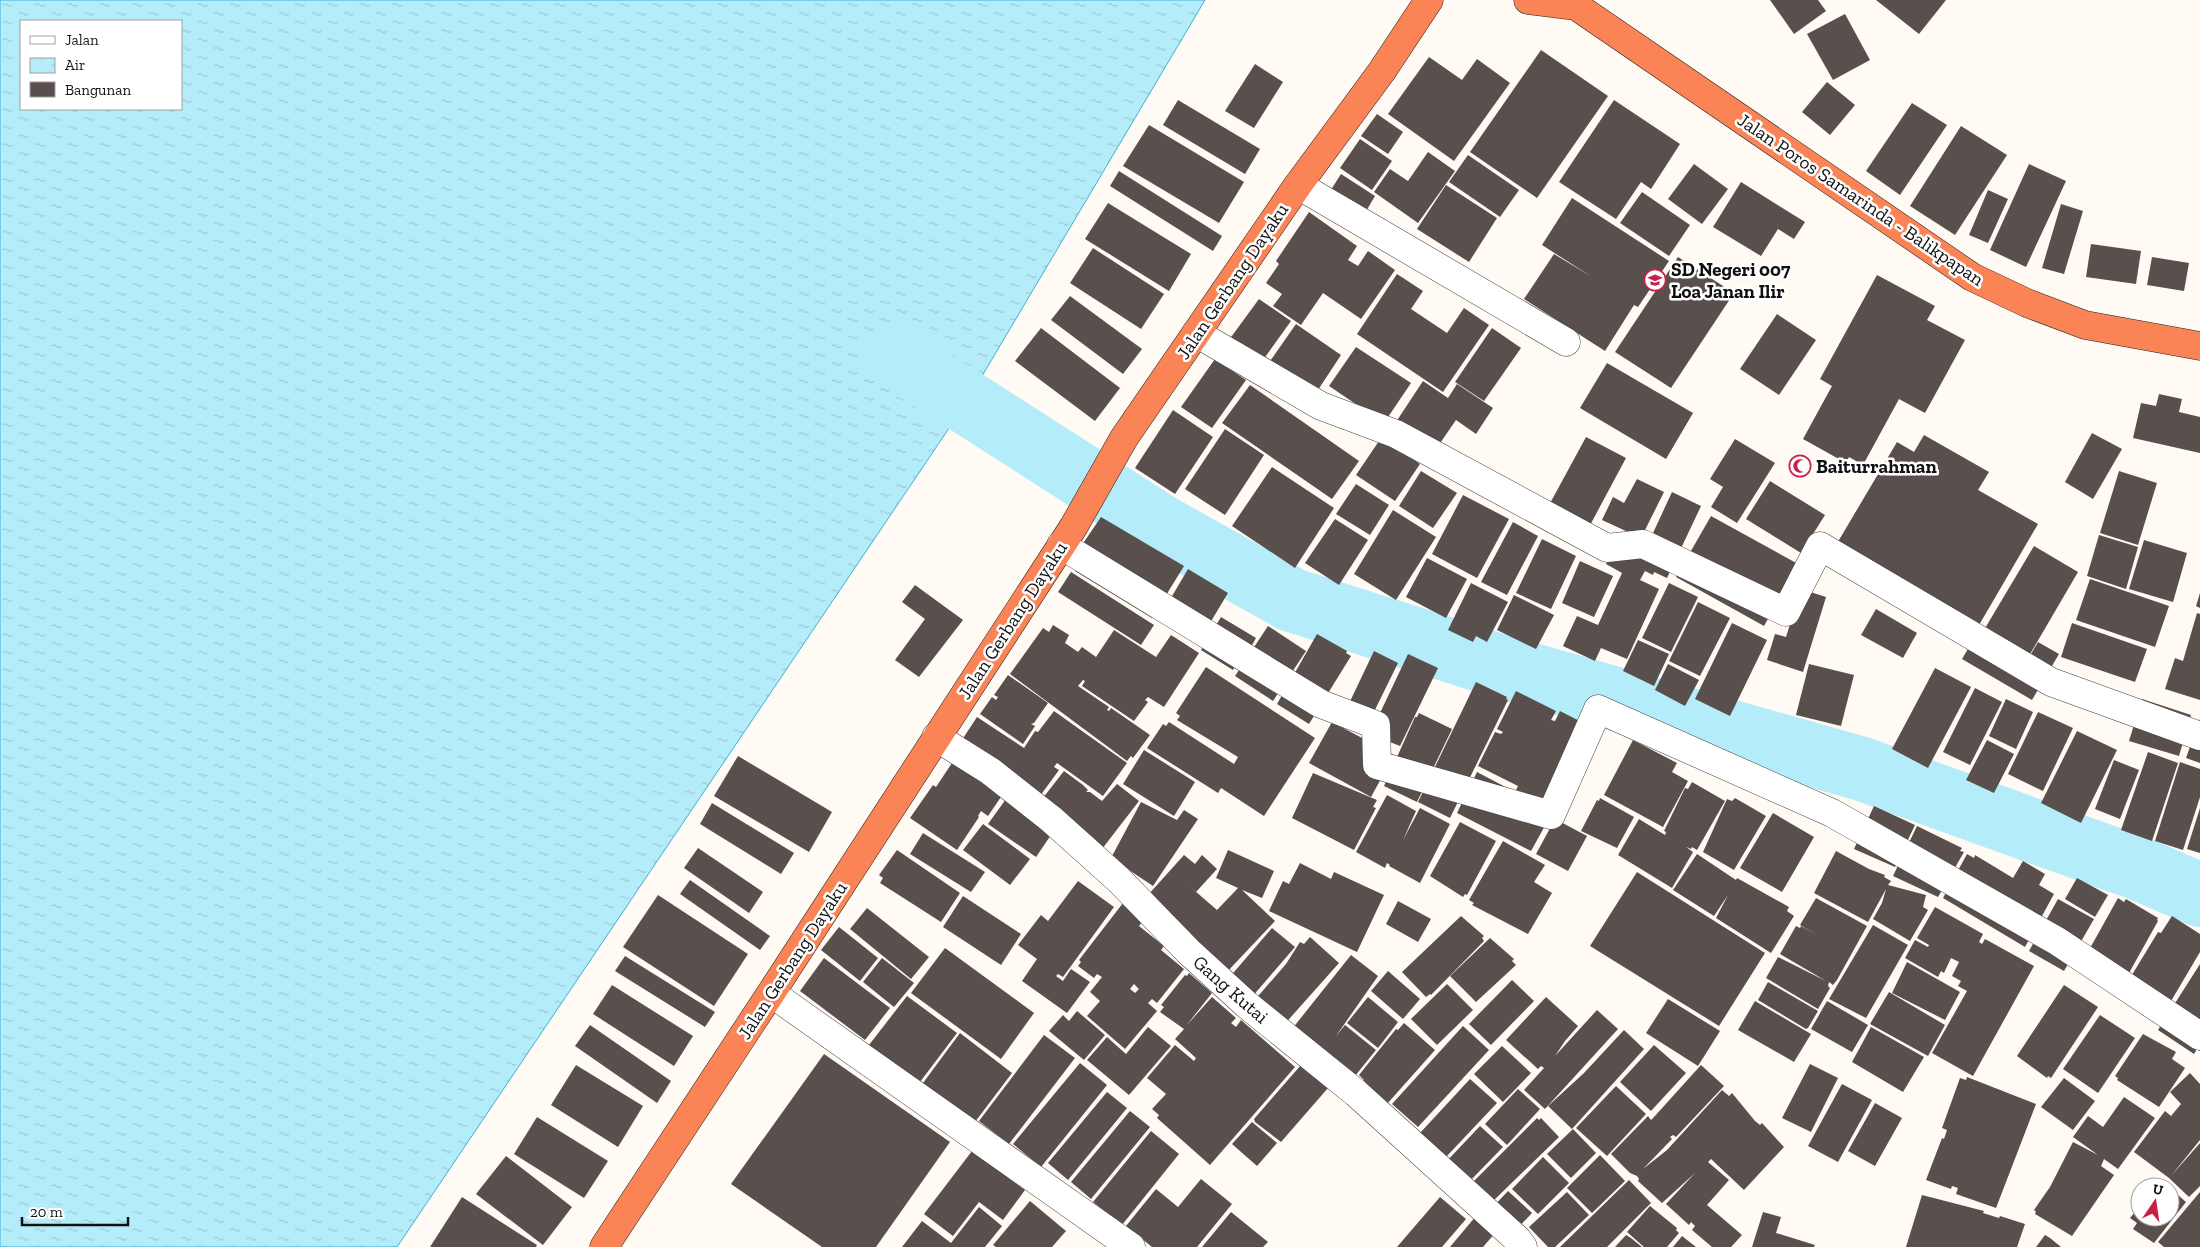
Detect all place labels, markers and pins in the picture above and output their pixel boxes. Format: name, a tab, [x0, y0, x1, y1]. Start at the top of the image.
place label: SD Negeri 007 Loa Janan Ilir	[1671, 258, 1791, 303]
school or university icon: SD Negeri 007 Loa Janan Ilir	[1643, 268, 1667, 292]
mosque icon: Baiturrahman	[1788, 454, 1812, 478]
place label: Baiturrahman	[1816, 455, 1937, 478]

